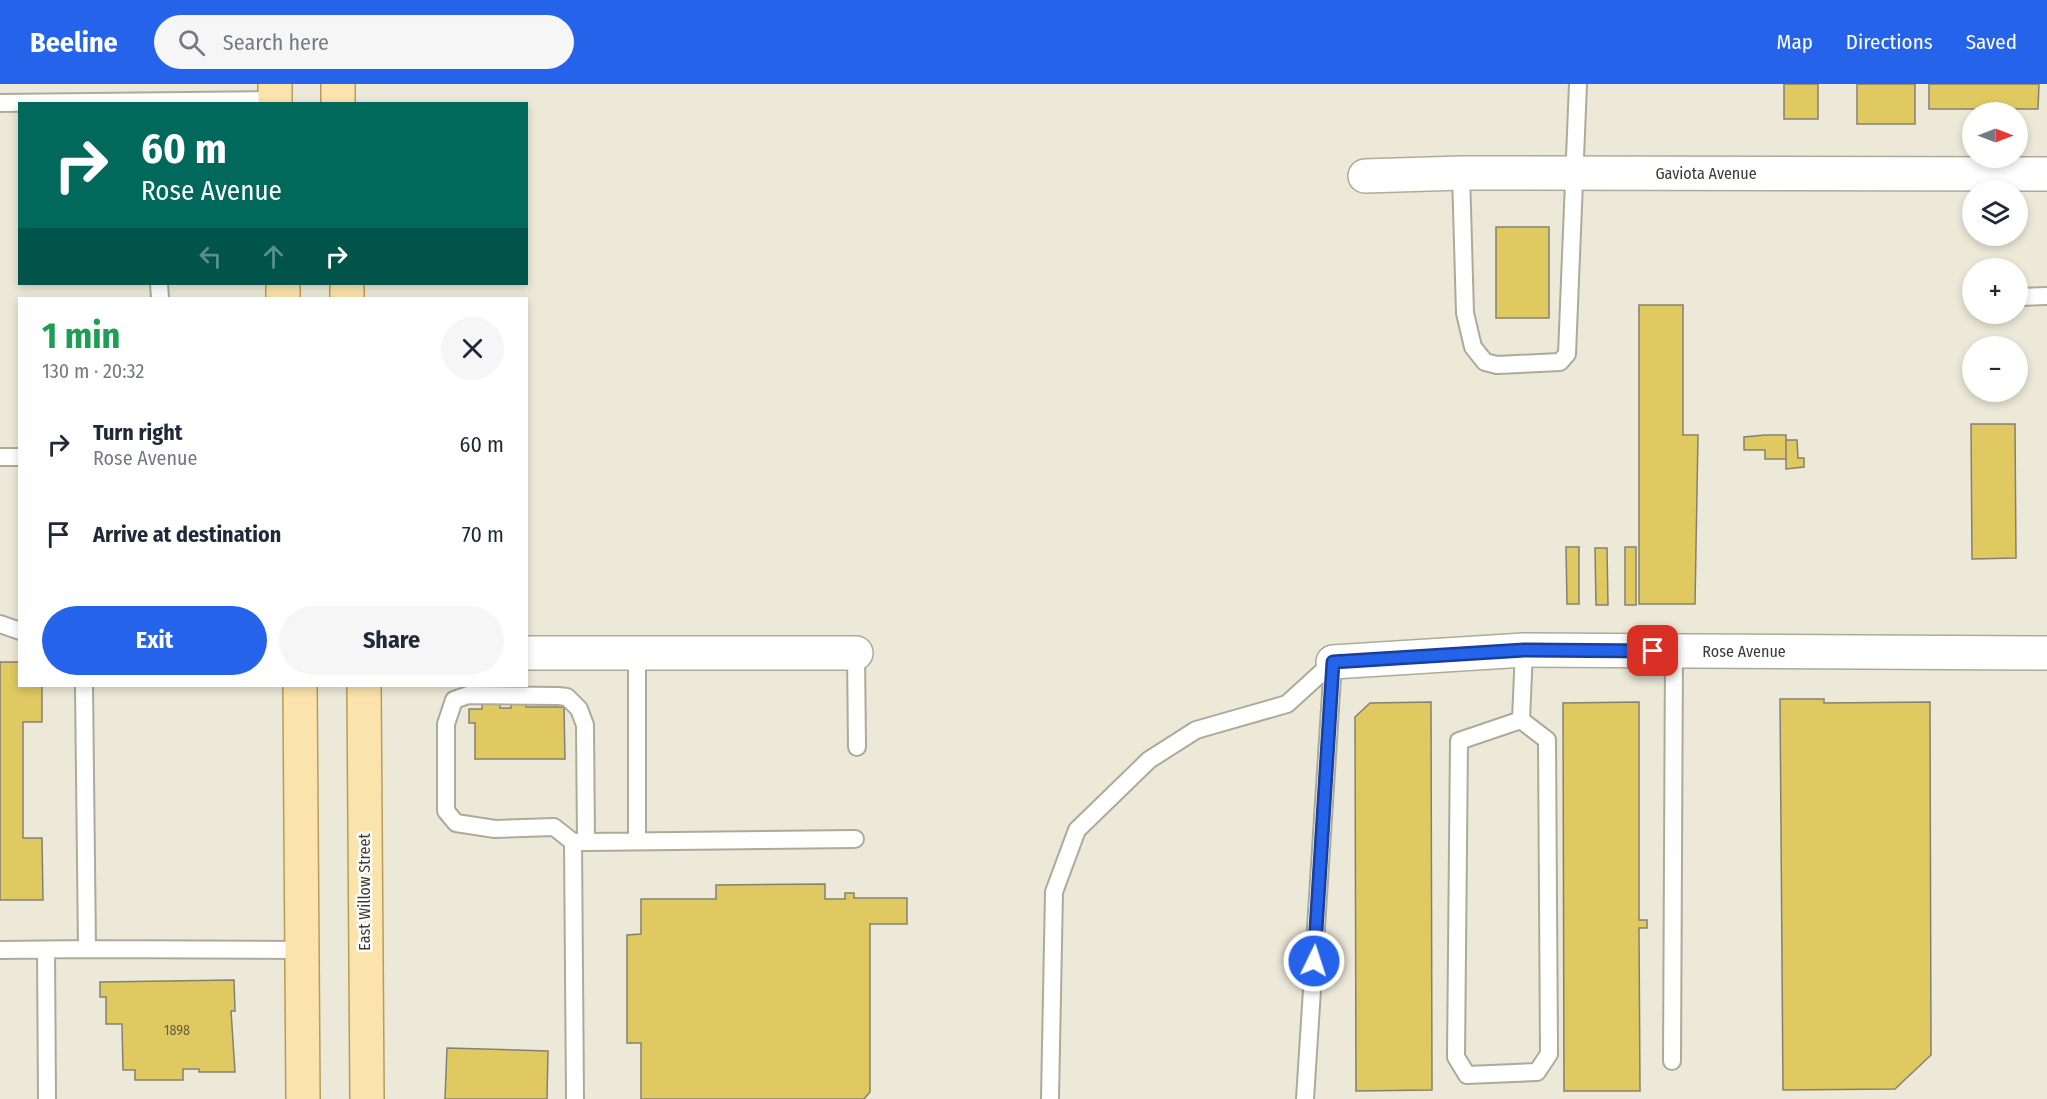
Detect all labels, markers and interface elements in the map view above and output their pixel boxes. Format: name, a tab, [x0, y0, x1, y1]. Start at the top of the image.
search box	[154, 15, 574, 69]
text: Beeline	[30, 26, 118, 59]
icon: search	[175, 26, 208, 59]
text: Search here	[223, 29, 329, 56]
text: Map	[1776, 29, 1813, 55]
text: Directions	[1846, 29, 1933, 55]
text: Saved	[1966, 29, 2017, 55]
north arrow	[1962, 102, 2028, 168]
map controls	[1962, 102, 2028, 402]
text: 60 m	[141, 124, 227, 174]
icon: right	[42, 126, 120, 204]
street label: Gaviota Avenue	[1655, 164, 1757, 183]
text: Rose Avenue	[141, 175, 282, 207]
button: layers	[1962, 180, 2028, 246]
icon: left	[194, 240, 227, 273]
icon: ahead	[257, 240, 290, 273]
icon: right	[320, 240, 353, 273]
button: +	[1962, 258, 2028, 324]
text: 1 min	[42, 314, 120, 358]
button: close	[441, 317, 504, 380]
button: −	[1962, 336, 2028, 402]
text: 130 m · 20:32	[42, 359, 144, 383]
text: Turn right	[93, 419, 182, 446]
icon: right	[42, 428, 75, 461]
text: 60 m	[460, 431, 504, 458]
text: Rose Avenue	[93, 446, 197, 470]
icon: arrive	[42, 518, 75, 551]
text: Arrive at destination	[93, 521, 281, 548]
text: 70 m	[462, 521, 504, 548]
button: Exit	[42, 606, 267, 675]
button: Share	[279, 606, 504, 675]
pin	[1627, 625, 1678, 676]
icon: arrive	[1636, 634, 1669, 667]
street label: Rose Avenue	[1702, 642, 1786, 661]
street label: East Willow Street	[355, 833, 374, 951]
position arrow	[1282, 929, 1346, 993]
house number: 1898	[164, 1022, 190, 1039]

